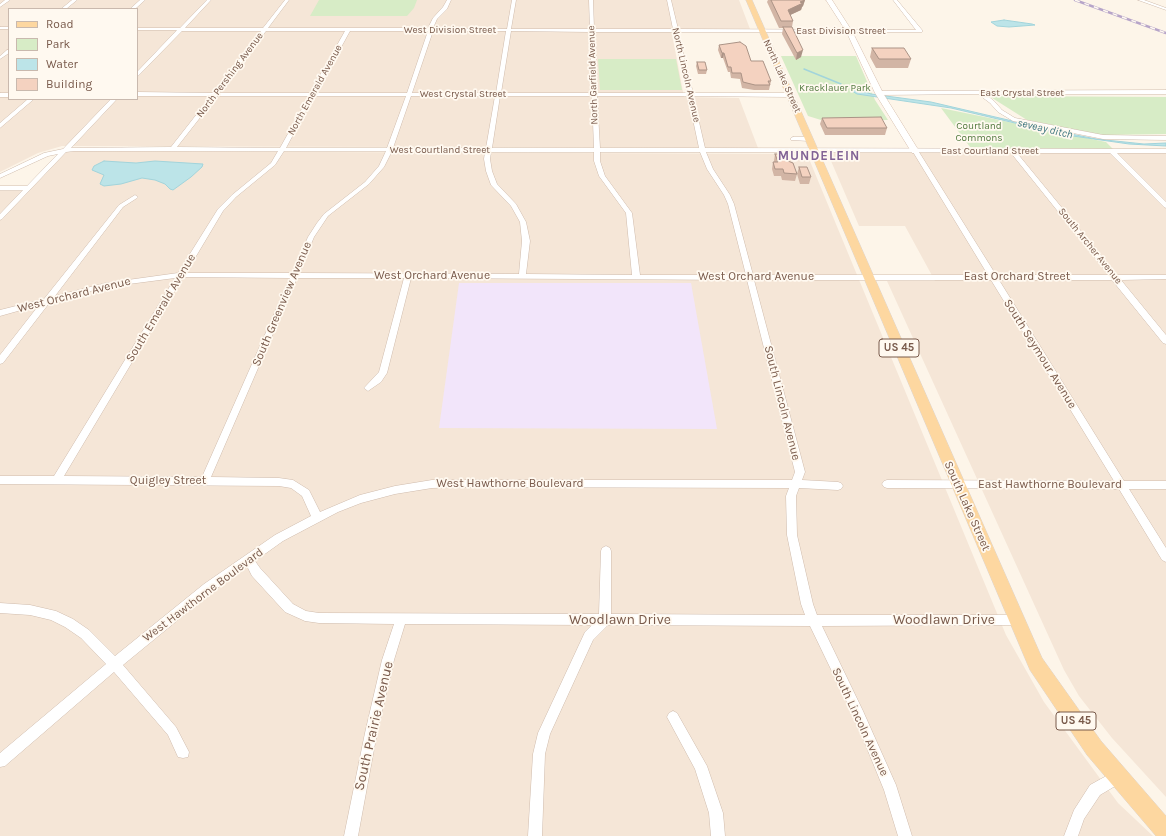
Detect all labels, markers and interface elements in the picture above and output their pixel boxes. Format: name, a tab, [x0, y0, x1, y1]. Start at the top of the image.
legend	[8, 8, 138, 100]
text: Road	[46, 17, 74, 31]
street label: West Division Street	[404, 24, 496, 36]
street label: North Garfield Avenue	[585, 25, 601, 125]
street label: East Division Street	[796, 25, 886, 37]
street label: North Lincoln Avenue	[669, 27, 703, 123]
street label: North Pershing Avenue	[194, 30, 266, 120]
text: Park	[46, 37, 70, 51]
street label: North Lake Street	[760, 38, 804, 114]
street label: North Emerald Avenue	[285, 43, 345, 137]
text: Water	[46, 57, 78, 71]
text: Building	[46, 77, 92, 91]
park label: Kracklauer Park	[799, 82, 871, 94]
street label: East Crystal Street	[980, 87, 1064, 99]
street label: West Crystal Street	[420, 88, 506, 100]
water label: seveay ditch	[1016, 116, 1074, 142]
park label: Courtland Commons	[955, 120, 1003, 144]
street label: West Courtland Street	[390, 144, 490, 156]
street label: East Courtland Street	[941, 145, 1039, 157]
district label: MUNDELEIN	[778, 148, 860, 164]
street label: South Archer Avenue	[1056, 206, 1124, 286]
street label: South Greenview Avenue	[249, 239, 315, 369]
street label: South Emerald Avenue	[123, 251, 199, 365]
street label: West Orchard Avenue	[374, 269, 490, 283]
street label: West Orchard Avenue	[698, 270, 814, 284]
street label: East Orchard Street	[964, 270, 1070, 284]
street label: West Orchard Avenue	[16, 274, 132, 316]
street label: South Seymour Avenue	[1000, 297, 1080, 411]
road number: US 45	[879, 339, 919, 357]
street label: South Lincoln Avenue	[761, 344, 803, 462]
street label: South Lake Street	[941, 459, 993, 553]
street label: Quigley Street	[130, 474, 206, 488]
street label: West Hawthorne Boulevard	[436, 477, 584, 491]
street label: East Hawthorne Boulevard	[978, 478, 1122, 492]
street label: West Hawthorne Boulevard	[140, 545, 266, 645]
street label: Woodlawn Drive	[569, 612, 671, 628]
street label: Woodlawn Drive	[893, 612, 995, 628]
street label: South Prairie Avenue	[351, 660, 397, 792]
street label: South Lincoln Avenue	[829, 666, 891, 778]
road number: US 45	[1056, 712, 1096, 730]

